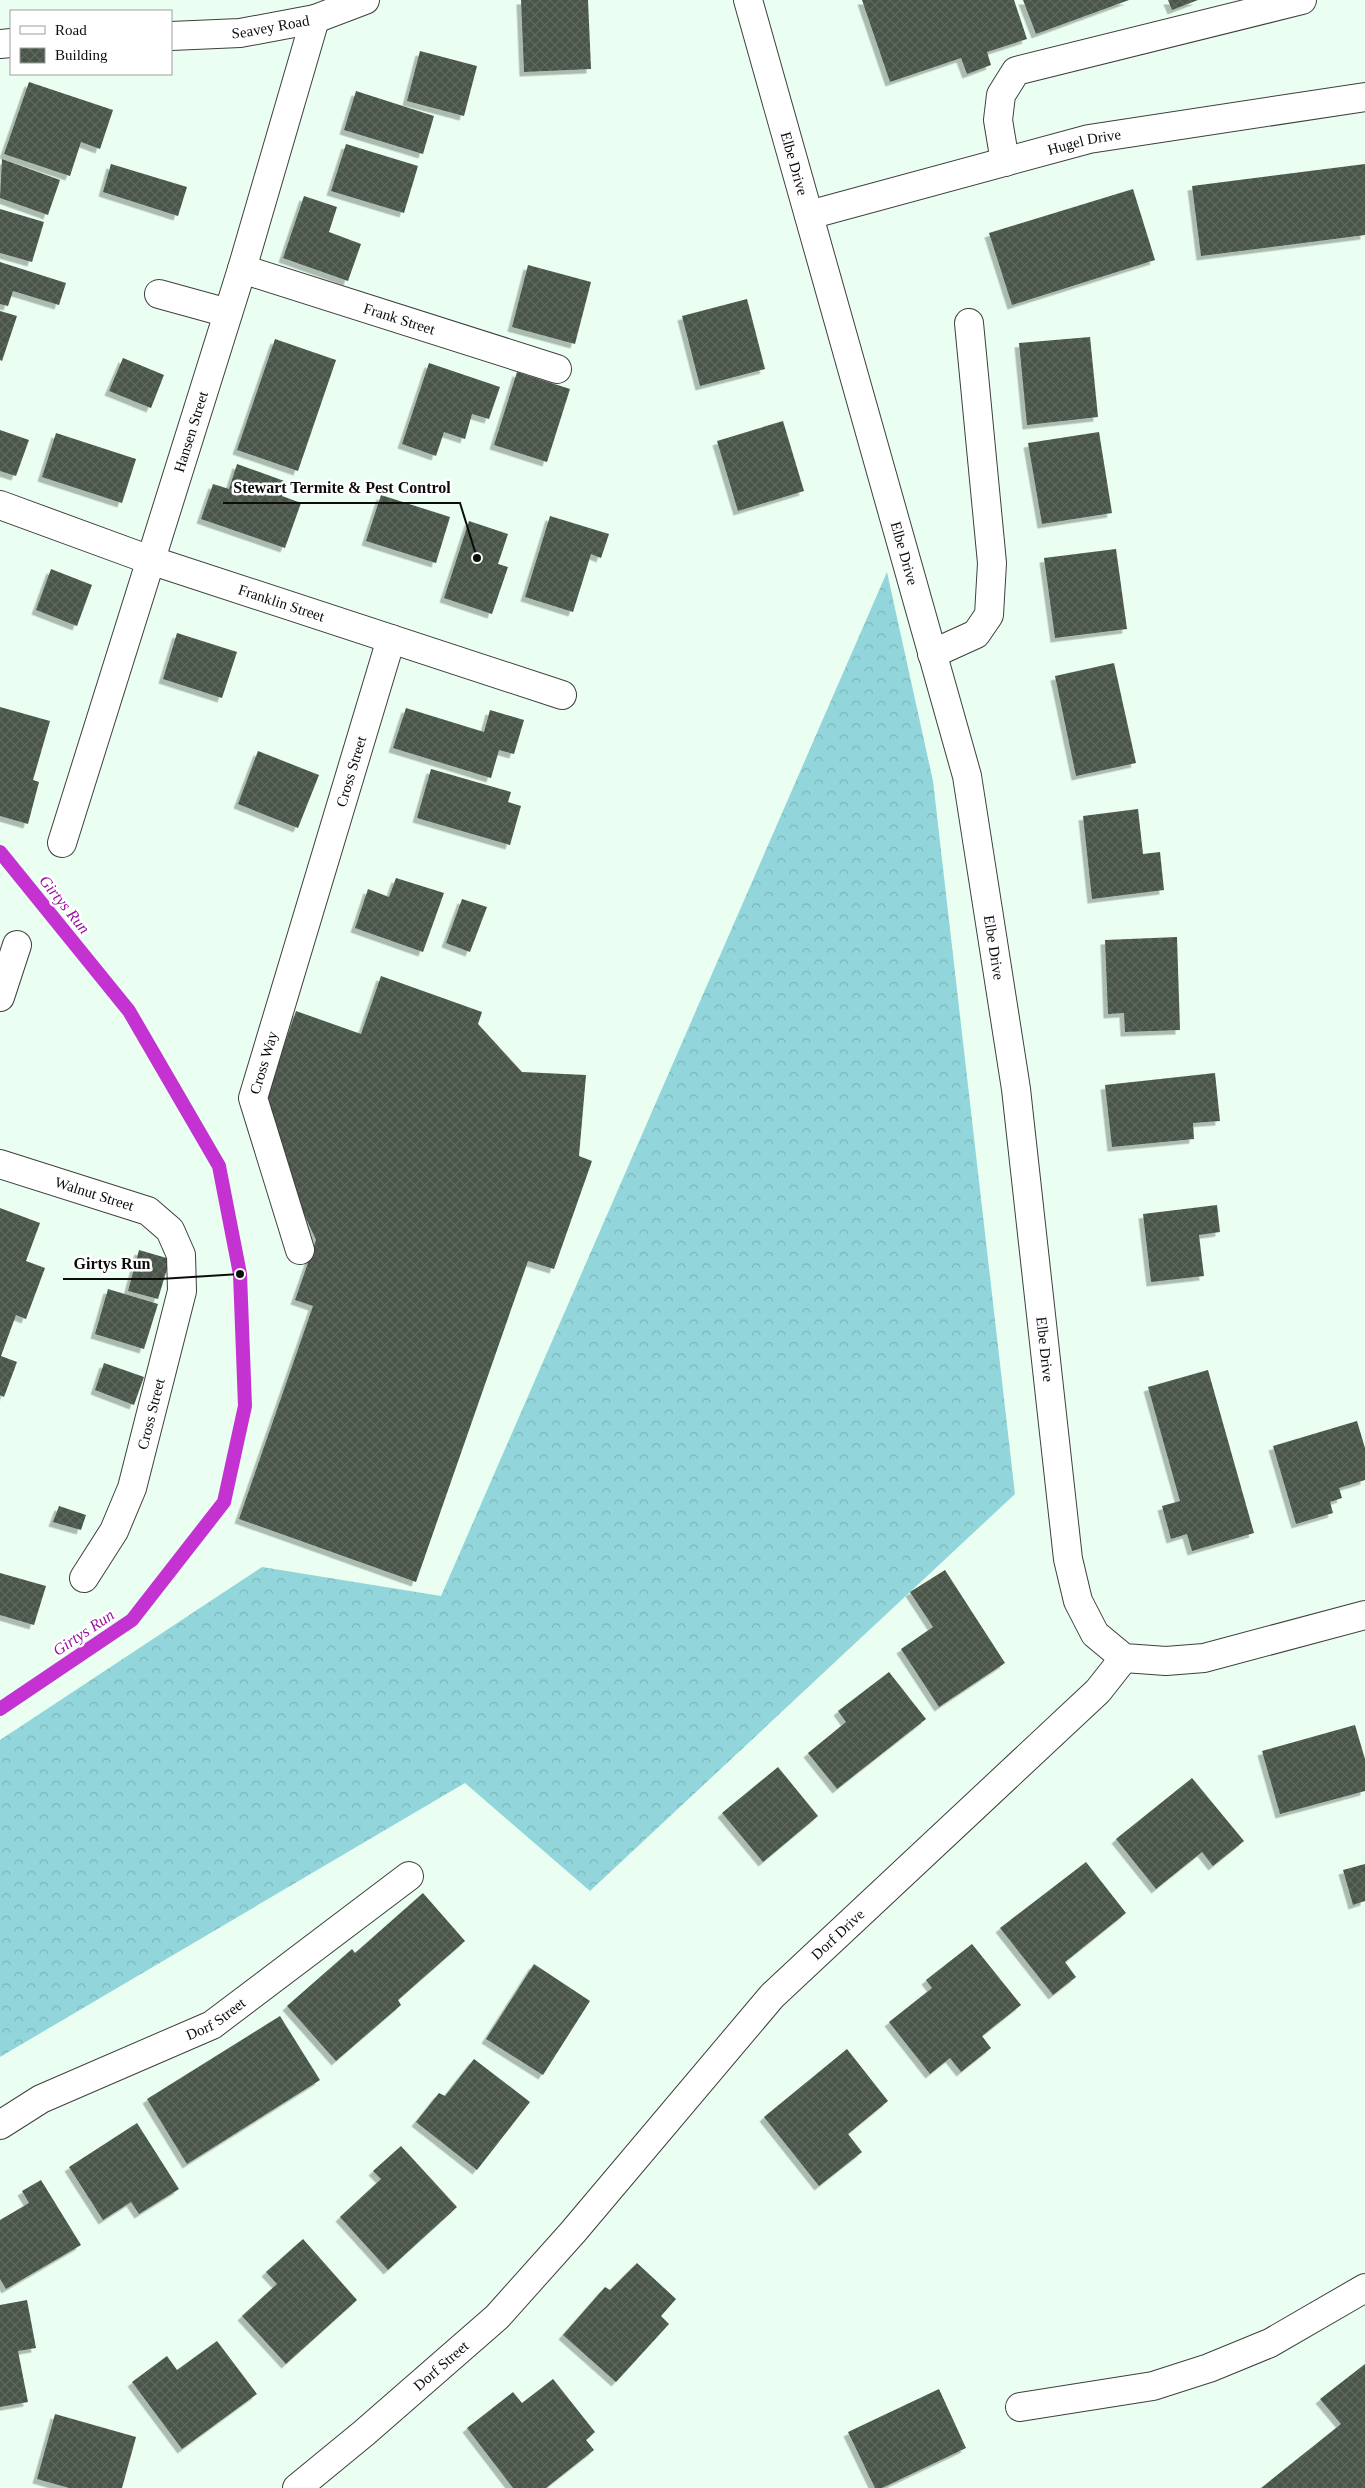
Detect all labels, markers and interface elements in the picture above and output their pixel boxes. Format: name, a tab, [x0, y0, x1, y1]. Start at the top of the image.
legend	[10, 10, 172, 75]
street label: Seavey Road	[231, 12, 311, 41]
text: Road	[55, 22, 87, 38]
text: Building	[55, 47, 108, 63]
street label: Hugel Drive	[1046, 126, 1122, 158]
street label: Elbe Drive	[778, 130, 811, 198]
street label: Frank Street	[362, 300, 438, 338]
street label: Hansen Street	[171, 389, 211, 474]
callout: Stewart Termite & Pest Control	[223, 472, 460, 503]
text: Stewart Termite & Pest Control	[233, 479, 451, 496]
street label: Elbe Drive	[888, 520, 921, 587]
street label: Franklin Street	[236, 581, 327, 625]
street label: Cross Street	[333, 733, 370, 809]
water label: Girtys Run	[35, 872, 93, 937]
street label: Elbe Drive	[981, 914, 1007, 981]
street label: Cross Way	[247, 1029, 281, 1096]
street label: Walnut Street	[53, 1174, 137, 1214]
callout: Girtys Run	[63, 1248, 160, 1279]
text: Girtys Run	[74, 1255, 151, 1273]
street label: Elbe Drive	[1033, 1316, 1056, 1383]
street label: Cross Street	[134, 1376, 168, 1451]
water label: Girtys Run	[50, 1606, 118, 1660]
street label: Dorf Drive	[808, 1906, 868, 1963]
street label: Dorf Street	[184, 1994, 249, 2043]
street label: Dorf Street	[411, 2337, 472, 2394]

